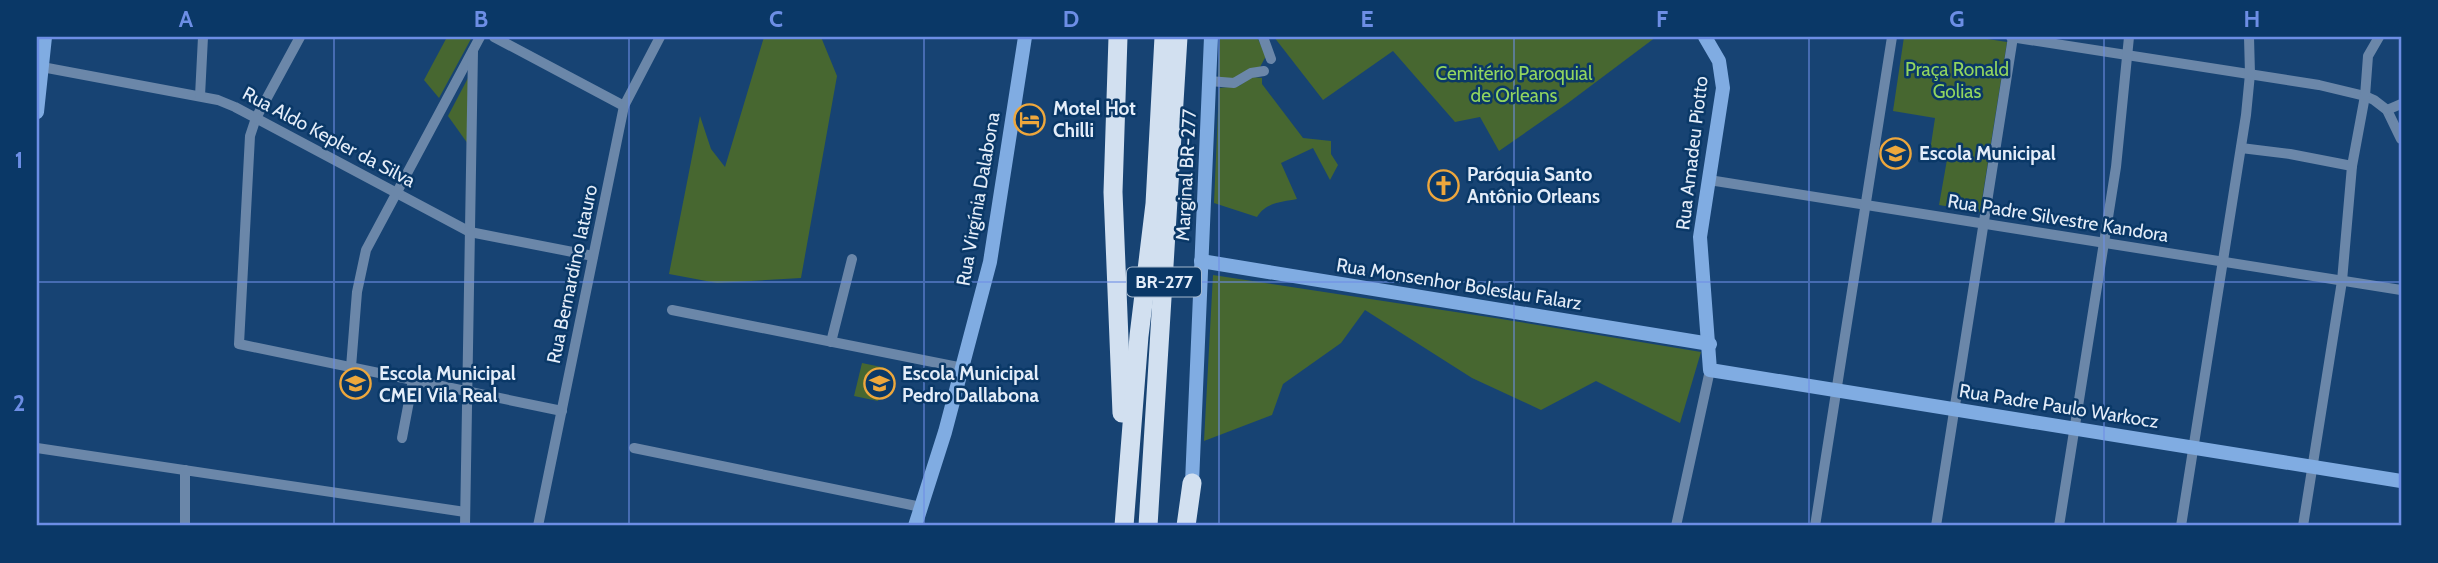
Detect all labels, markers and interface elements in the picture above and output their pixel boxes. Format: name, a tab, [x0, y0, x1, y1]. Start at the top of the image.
text: A	[179, 5, 194, 33]
text: B	[474, 5, 488, 33]
text: C	[769, 5, 783, 33]
text: D	[1063, 5, 1079, 33]
text: E	[1360, 5, 1374, 33]
text: F	[1656, 5, 1668, 33]
text: G	[1949, 5, 1965, 33]
text: H	[2244, 5, 2260, 33]
park label: Praça Ronald Golias	[1905, 58, 2009, 103]
park label: Cemitério Paroquial de Orleans	[1436, 62, 1593, 107]
street label: Rua Amadeu Piotto	[1671, 75, 1713, 231]
street label: Rua Aldo Kepler da Silva	[239, 82, 419, 192]
place label: Motel Hot Chilli	[1053, 97, 1136, 142]
hotel icon: Motel Hot Chilli	[1013, 102, 1047, 136]
street label: Marginal BR-277	[1171, 108, 1201, 242]
street label: Rua Virgínia Dalabona	[951, 110, 1005, 288]
school or university icon: Escola Municipal	[1879, 136, 1913, 170]
place label: Escola Municipal	[1919, 142, 2056, 165]
text: 1	[15, 146, 23, 174]
place label: Paróquia Santo Antônio Orleans	[1467, 163, 1600, 208]
church icon: Paróquia Santo Antônio Orleans	[1427, 168, 1461, 202]
street label: Rua Bernardino Iatauro	[542, 182, 602, 366]
street label: Rua Padre Silvestre Kandora	[1946, 189, 2170, 247]
street label: Rua Monsenhor Boleslau Falarz	[1335, 253, 1583, 315]
road number: BR-277	[1127, 268, 1201, 296]
place label: Escola Municipal CMEI Vila Real	[379, 362, 516, 407]
place label: Escola Municipal Pedro Dallabona	[902, 362, 1040, 407]
school or university icon: Escola Municipal CMEI Vila Real	[339, 367, 373, 401]
school or university icon: Escola Municipal Pedro Dallabona	[862, 367, 896, 401]
street label: Rua Padre Paulo Warkocz	[1958, 379, 2161, 433]
text: 2	[13, 389, 25, 417]

